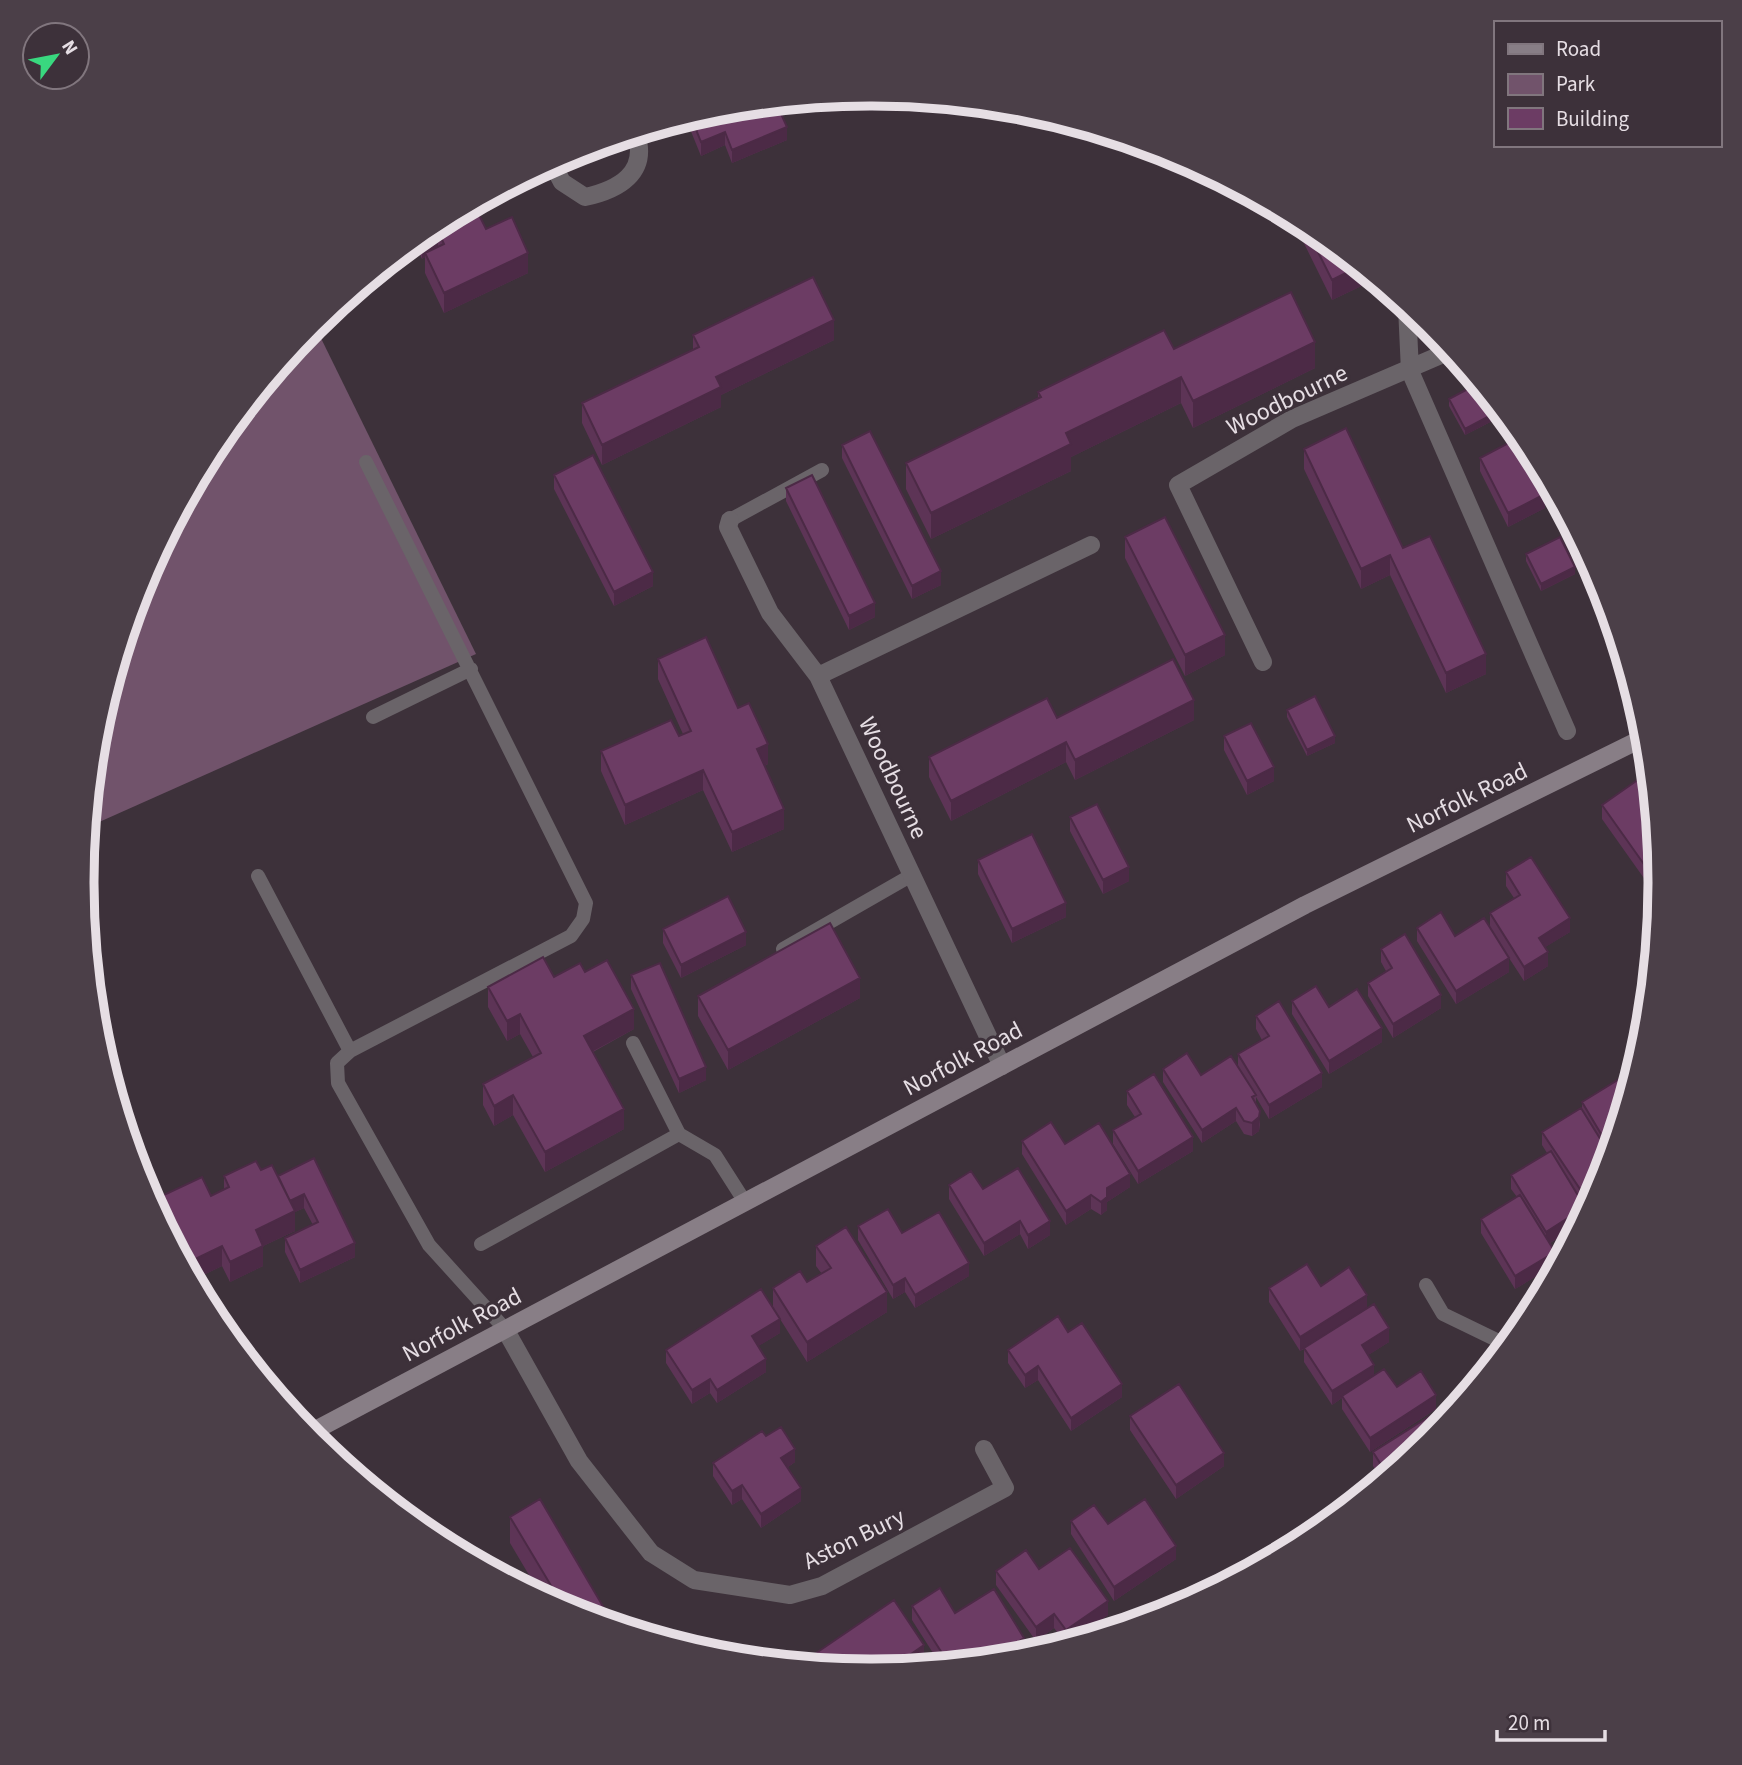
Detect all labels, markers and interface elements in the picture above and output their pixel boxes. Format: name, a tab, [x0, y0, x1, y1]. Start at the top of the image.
north arrow	[21, 21, 91, 91]
legend	[1494, 21, 1721, 147]
text: Road	[1556, 34, 1601, 64]
text: N	[54, 35, 84, 60]
text: Park	[1556, 69, 1596, 99]
text: Building	[1556, 104, 1630, 134]
street label: Woodbourne	[1220, 356, 1354, 444]
street label: Woodbourne	[849, 711, 937, 845]
street label: Norfolk Road	[1400, 754, 1534, 842]
street label: Norfolk Road	[897, 1013, 1029, 1105]
street label: Norfolk Road	[396, 1279, 528, 1371]
street label: Aston Bury	[797, 1499, 911, 1579]
scale bar	[1497, 1698, 1606, 1742]
text: 20 m	[1508, 1708, 1550, 1738]

